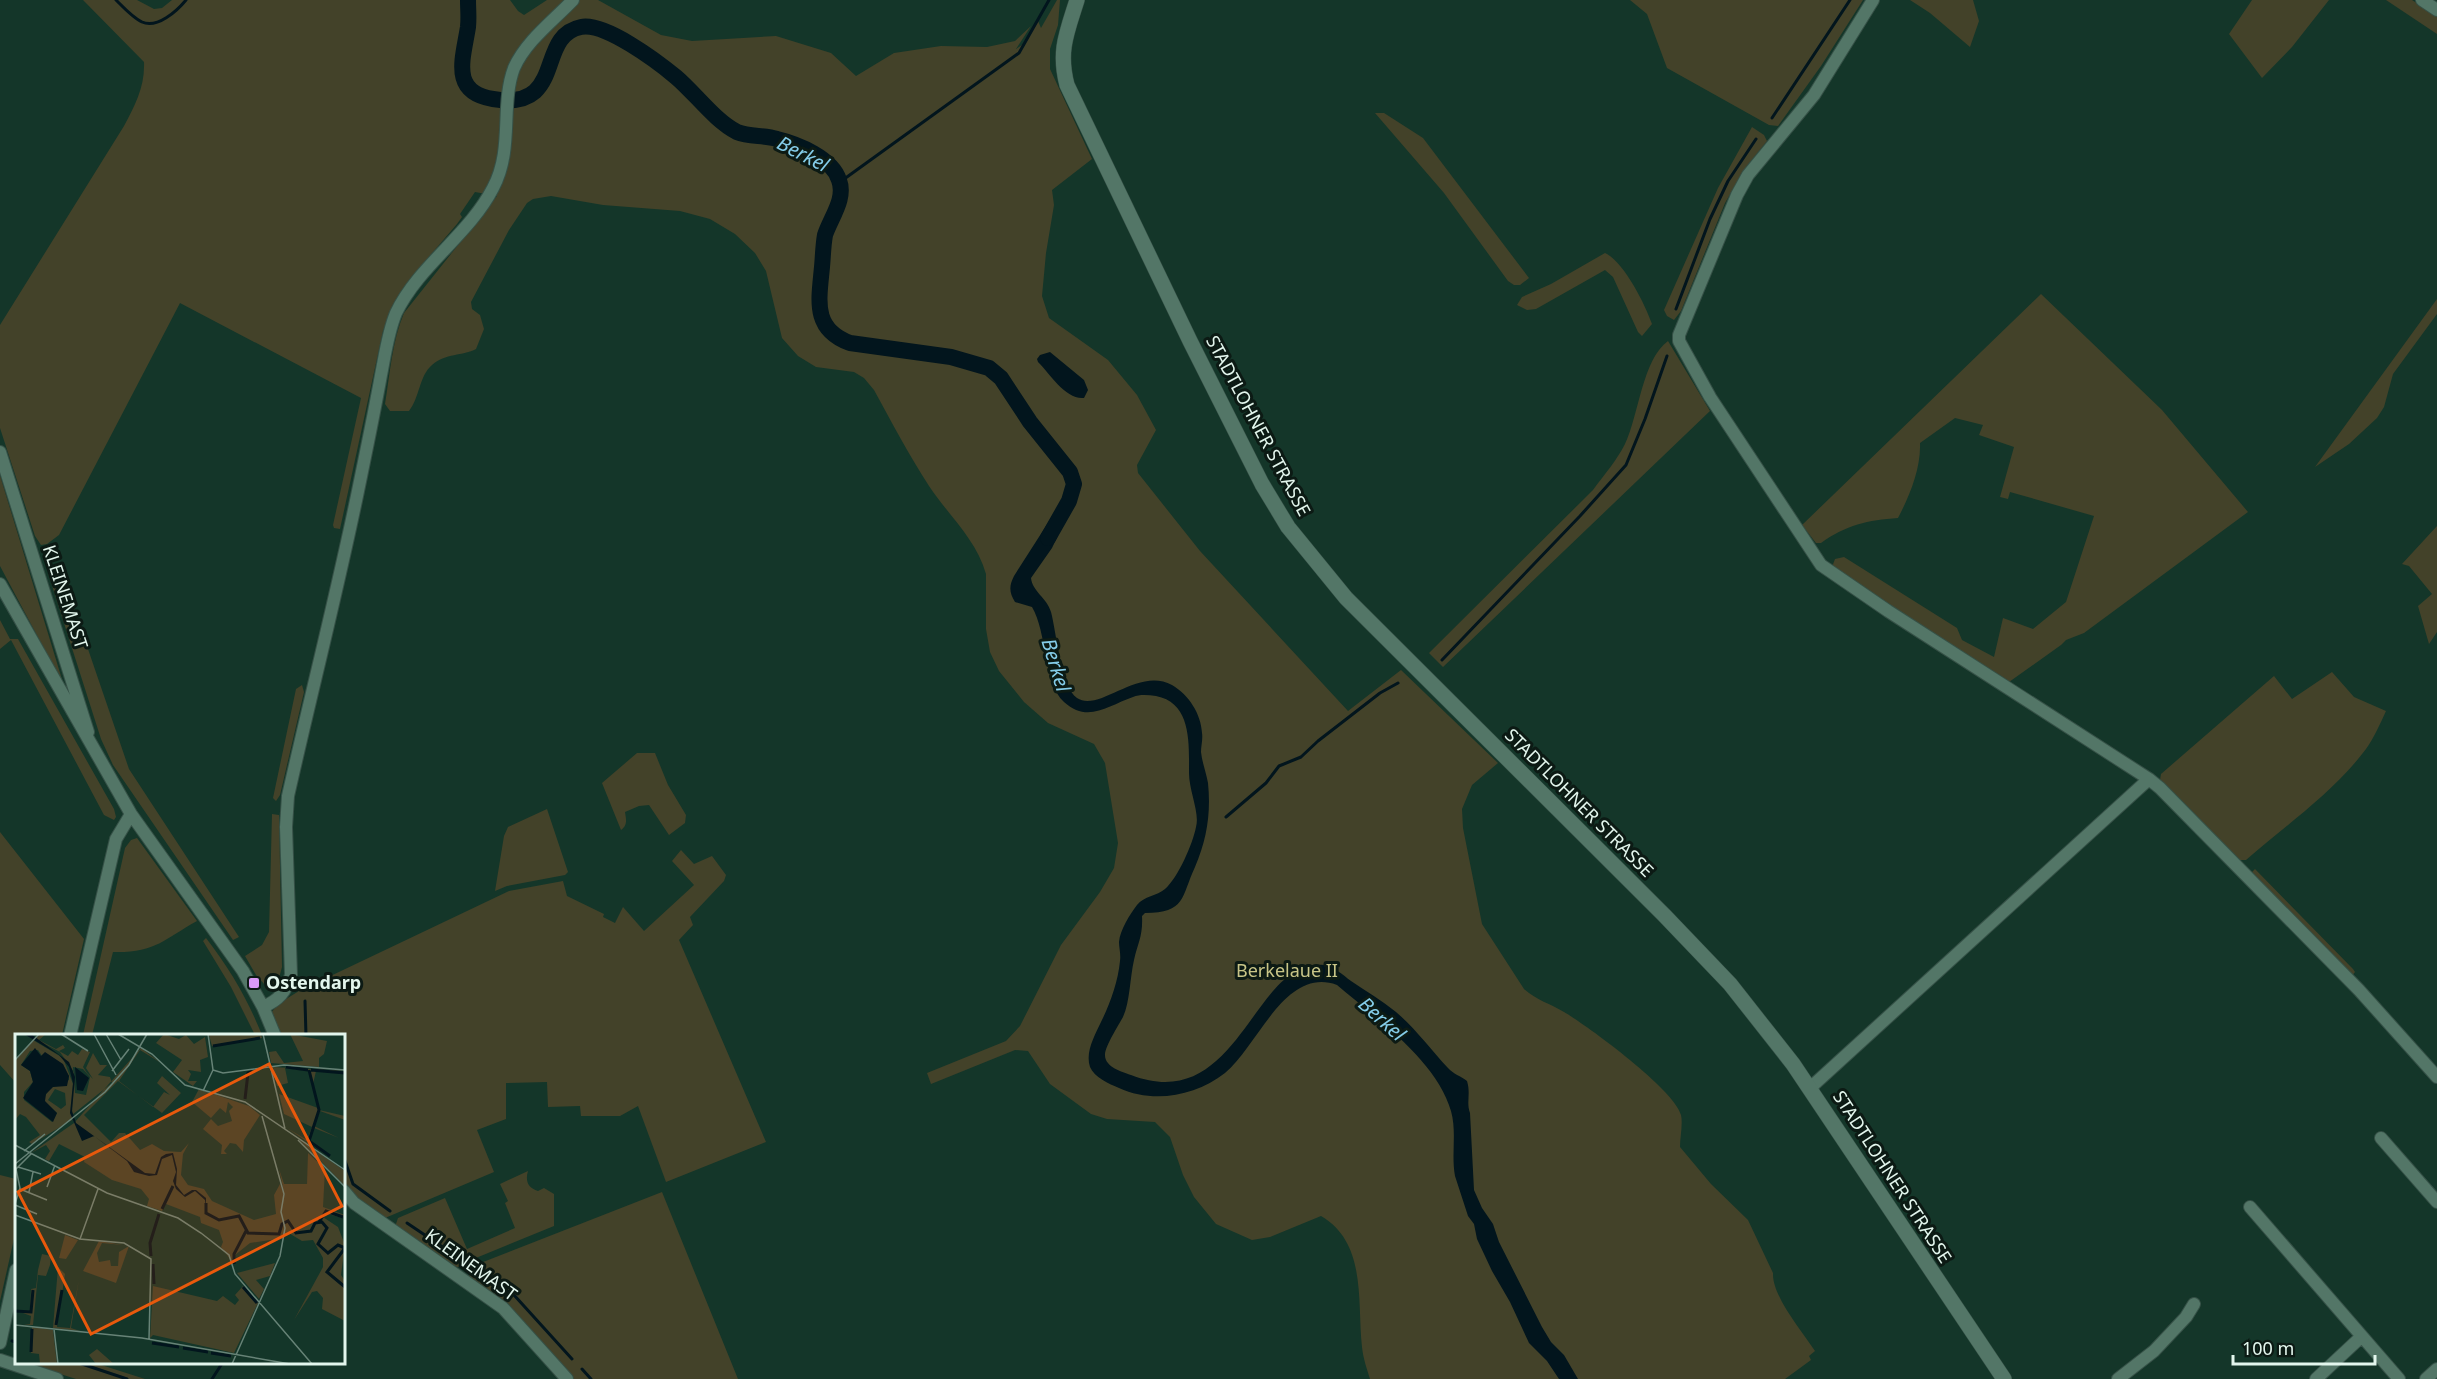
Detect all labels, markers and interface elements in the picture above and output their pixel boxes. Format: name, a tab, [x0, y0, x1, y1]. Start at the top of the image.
water label: Berkel	[773, 129, 834, 178]
street label: STADTLOHNER STRASSE	[1201, 331, 1317, 520]
street label: KLEINEMAST	[38, 542, 94, 652]
water label: Berkel	[1036, 635, 1078, 696]
street label: STADTLOHNER STRASSE	[1500, 723, 1659, 882]
park label: Berkelaue II	[1236, 958, 1338, 982]
place label: Ostendarp	[266, 970, 361, 994]
marker: Ostendarp	[247, 976, 261, 990]
water label: Berkel	[1353, 990, 1412, 1047]
inset map	[15, 1034, 345, 1364]
street label: STADTLOHNER STRASSE	[1828, 1086, 1958, 1267]
street label: KLEINEMAST	[421, 1223, 522, 1306]
scale bar	[2233, 1328, 2376, 1366]
text: 100 m	[2242, 1336, 2294, 1360]

